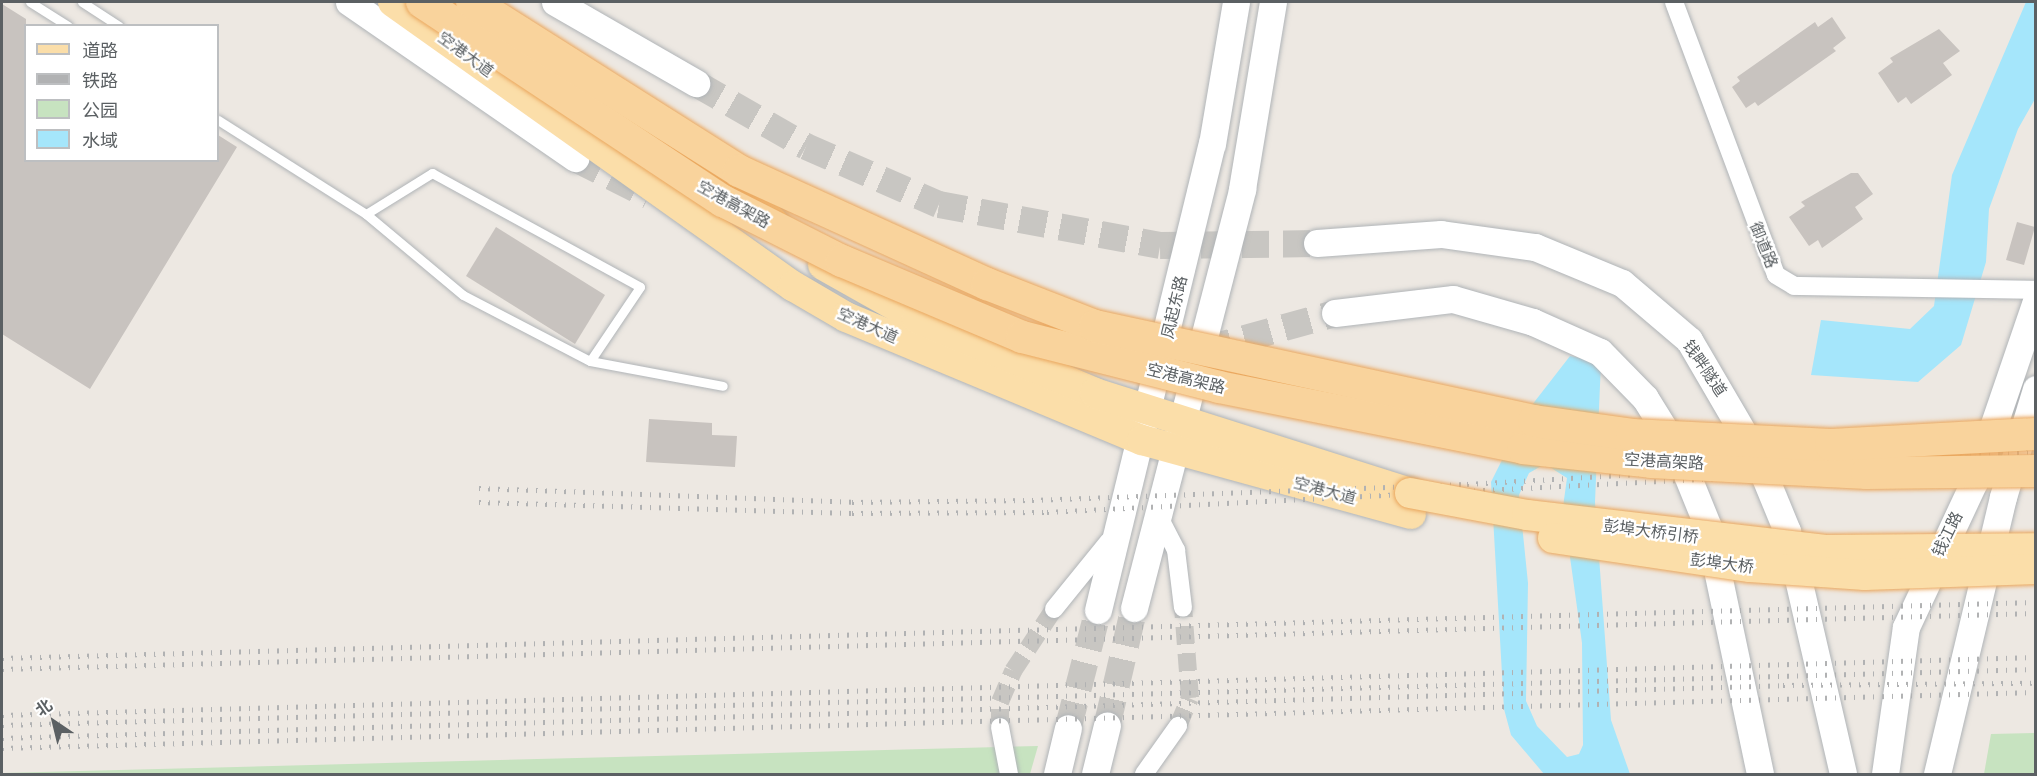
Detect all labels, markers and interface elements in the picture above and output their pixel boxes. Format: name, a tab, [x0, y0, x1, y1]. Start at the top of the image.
legend	[24, 24, 219, 162]
street label: 空港大道	[434, 27, 498, 81]
text: 道路	[82, 39, 118, 61]
text: 铁路	[82, 69, 118, 91]
text: 公园	[82, 99, 118, 121]
text: 水域	[82, 129, 118, 151]
street label: 空港高架路	[694, 176, 774, 232]
street label: 御道路	[1746, 219, 1782, 271]
street label: 凤起东路	[1157, 274, 1191, 340]
street label: 空港大道	[835, 303, 901, 347]
street label: 钱畔隧道	[1679, 336, 1731, 400]
street label: 空港高架路	[1145, 359, 1227, 397]
street label: 空港高架路	[1624, 449, 1704, 473]
street label: 空港大道	[1292, 472, 1358, 508]
street label: 钱江路	[1928, 508, 1966, 560]
street label: 彭埠大桥引桥	[1602, 516, 1700, 546]
street label: 彭埠大桥	[1689, 550, 1755, 576]
north arrow	[24, 692, 84, 752]
text: 北	[31, 694, 55, 719]

